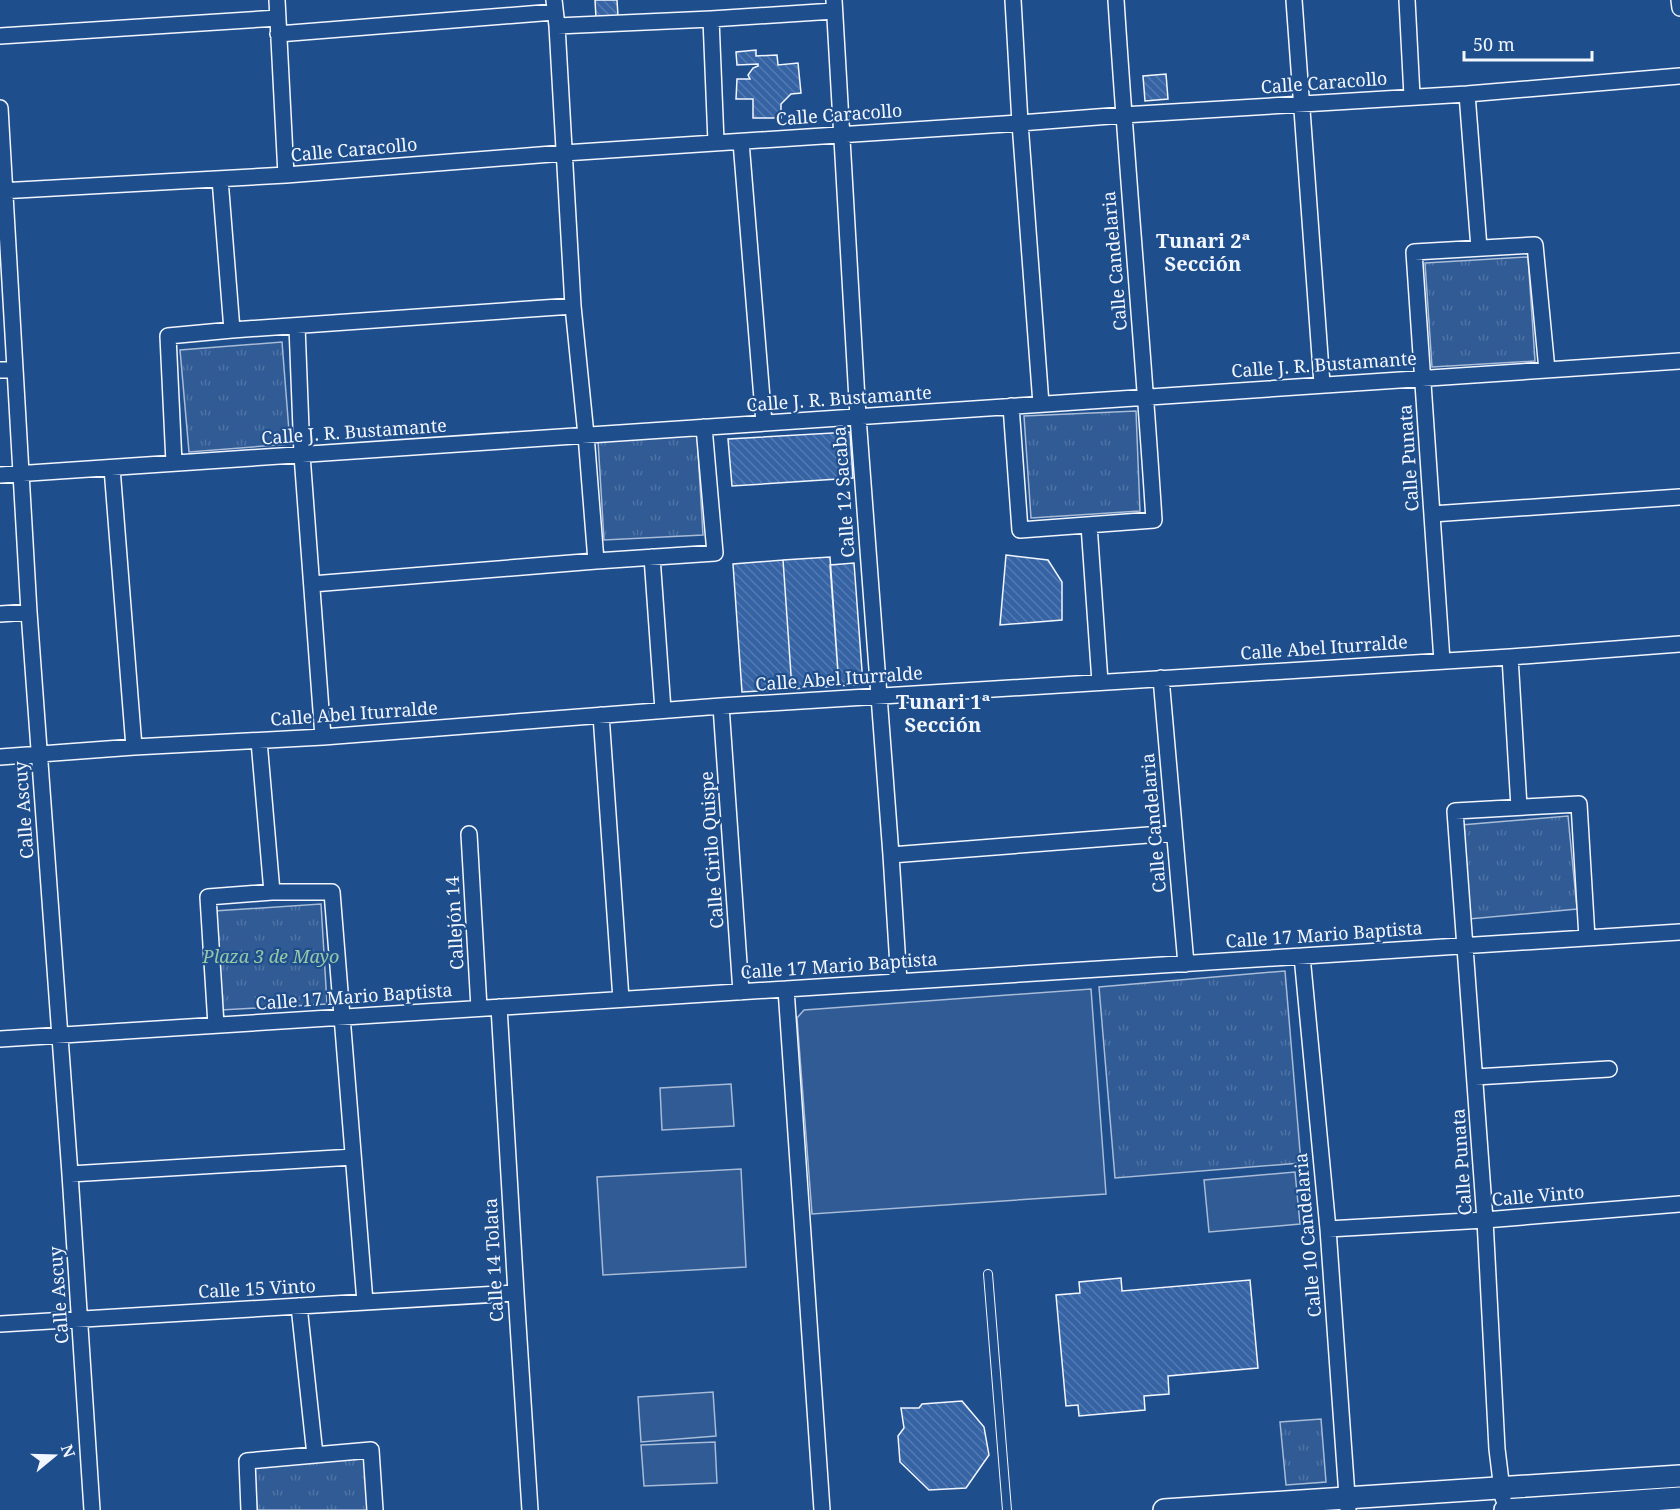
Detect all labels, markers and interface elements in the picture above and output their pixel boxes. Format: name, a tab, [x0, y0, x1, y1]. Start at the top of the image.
scale bar	[1464, 24, 1592, 62]
text: 50 m	[1473, 32, 1515, 56]
street label: Calle Caracollo	[1260, 66, 1388, 98]
street label: Calle Caracollo	[775, 98, 903, 130]
street label: Calle Caracollo	[290, 132, 418, 166]
street label: Calle Candelaria	[1096, 190, 1132, 332]
district label: Tunari 2ª Sección	[1156, 227, 1250, 277]
street label: Calle J. R. Bustamante	[1230, 346, 1417, 382]
street label: Calle J. R. Bustamante	[745, 380, 932, 416]
street label: Calle Punata	[1392, 404, 1424, 512]
street label: Calle J. R. Bustamante	[260, 413, 447, 449]
street label: Calle 12 Sacaba	[826, 426, 860, 559]
street label: Calle Abel Iturralde	[1239, 629, 1408, 665]
street label: Calle Abel Iturralde	[754, 660, 923, 696]
district label: Tunari 1ª Sección	[896, 688, 990, 738]
street label: Calle Abel Iturralde	[269, 695, 438, 731]
street label: Calle Candelaria	[1135, 752, 1171, 894]
street label: Calle Ascuy	[8, 760, 38, 860]
street label: Calle Cirilo Quispe	[694, 771, 728, 930]
street label: Callejón 14	[440, 875, 468, 971]
street label: Calle 17 Mario Baptista	[1225, 915, 1423, 953]
park label: Plaza 3 de Mayo	[202, 944, 339, 968]
street label: Calle 17 Mario Baptista	[740, 946, 938, 984]
street label: Calle 17 Mario Baptista	[255, 977, 453, 1015]
street label: Calle Punata	[1445, 1108, 1477, 1216]
street label: Calle 10 Candelaria	[1288, 1152, 1326, 1318]
street label: Calle Vinto	[1491, 1179, 1585, 1211]
street label: Calle 14 Tolata	[478, 1197, 508, 1323]
street label: Calle Ascuy	[43, 1245, 73, 1345]
street label: Calle 15 Vinto	[198, 1273, 316, 1303]
north arrow	[24, 1426, 84, 1486]
text: N	[56, 1442, 81, 1461]

